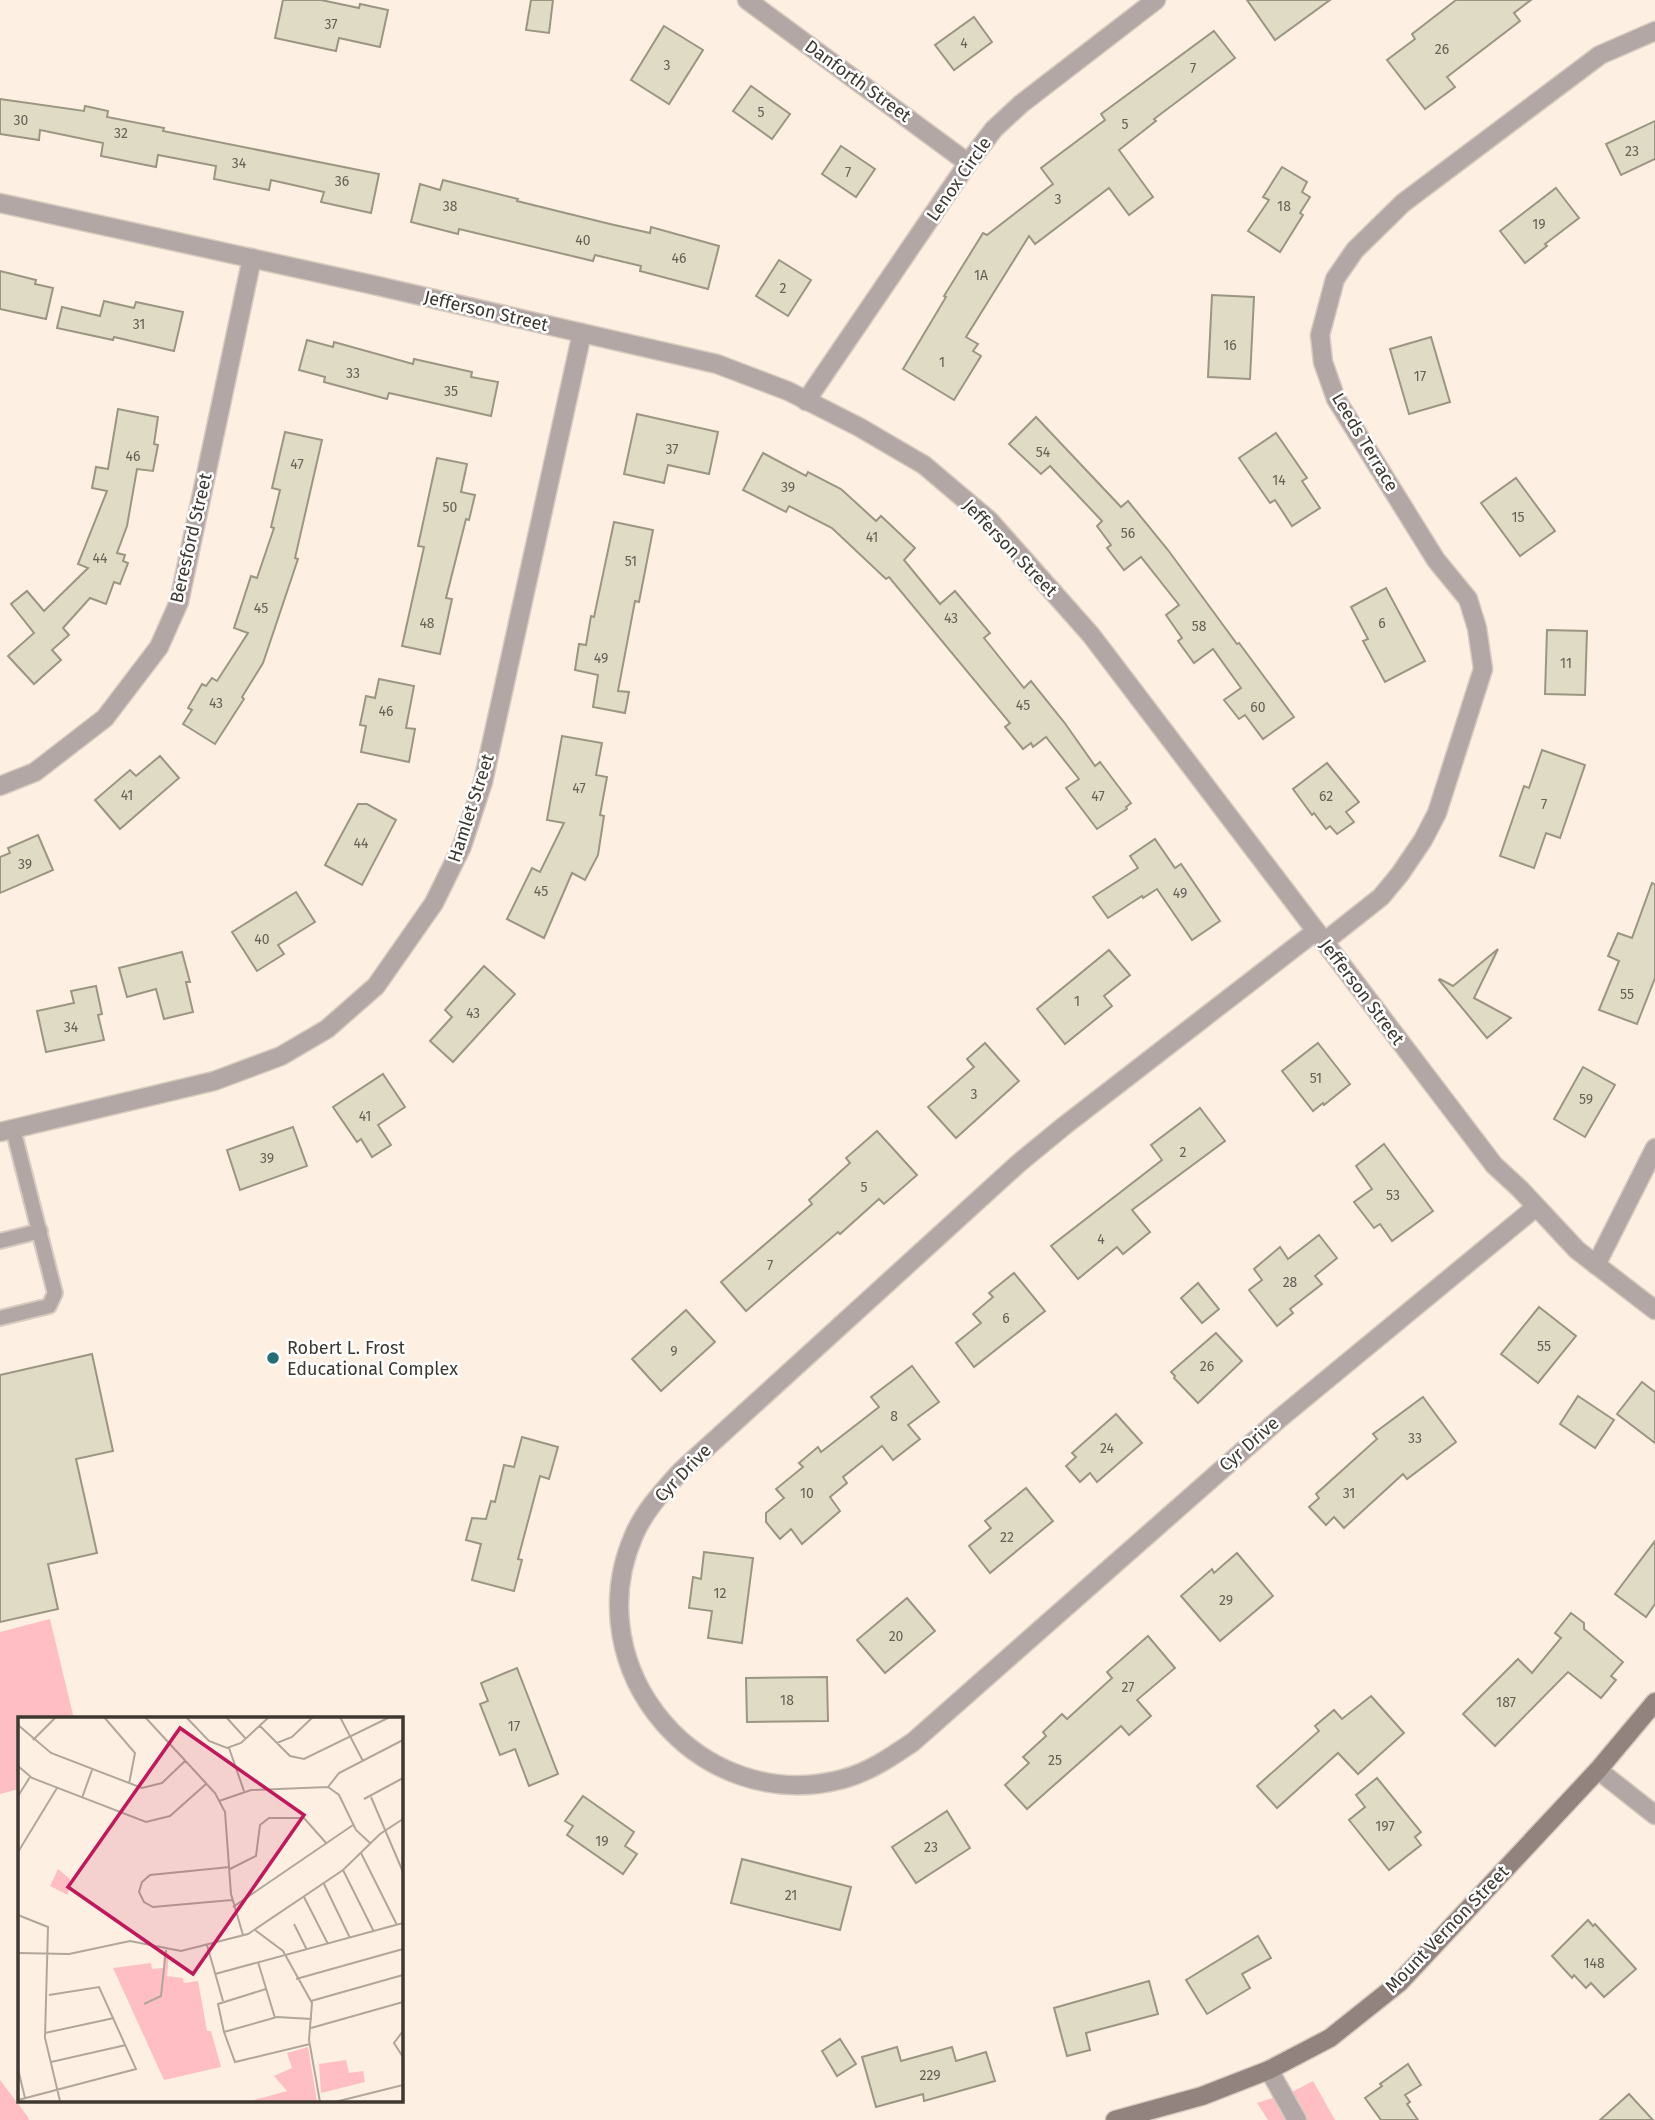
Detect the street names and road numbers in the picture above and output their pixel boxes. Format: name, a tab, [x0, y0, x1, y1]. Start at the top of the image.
street label: Danforth Street	[801, 35, 916, 127]
street label: Lenox Circle	[922, 133, 996, 225]
street label: Jefferson Street	[422, 286, 551, 336]
street label: Leeds Terrace	[1327, 389, 1403, 495]
street label: Beresford Street	[165, 470, 217, 605]
street label: Jefferson Street	[958, 495, 1062, 602]
street label: Hamlet Street	[443, 751, 499, 865]
street label: Jefferson Street	[1315, 935, 1409, 1050]
street label: Cyr Drive	[1215, 1412, 1283, 1476]
street label: Cyr Drive	[650, 1439, 716, 1507]
street label: Mount Vernon Street	[1381, 1860, 1514, 1997]

